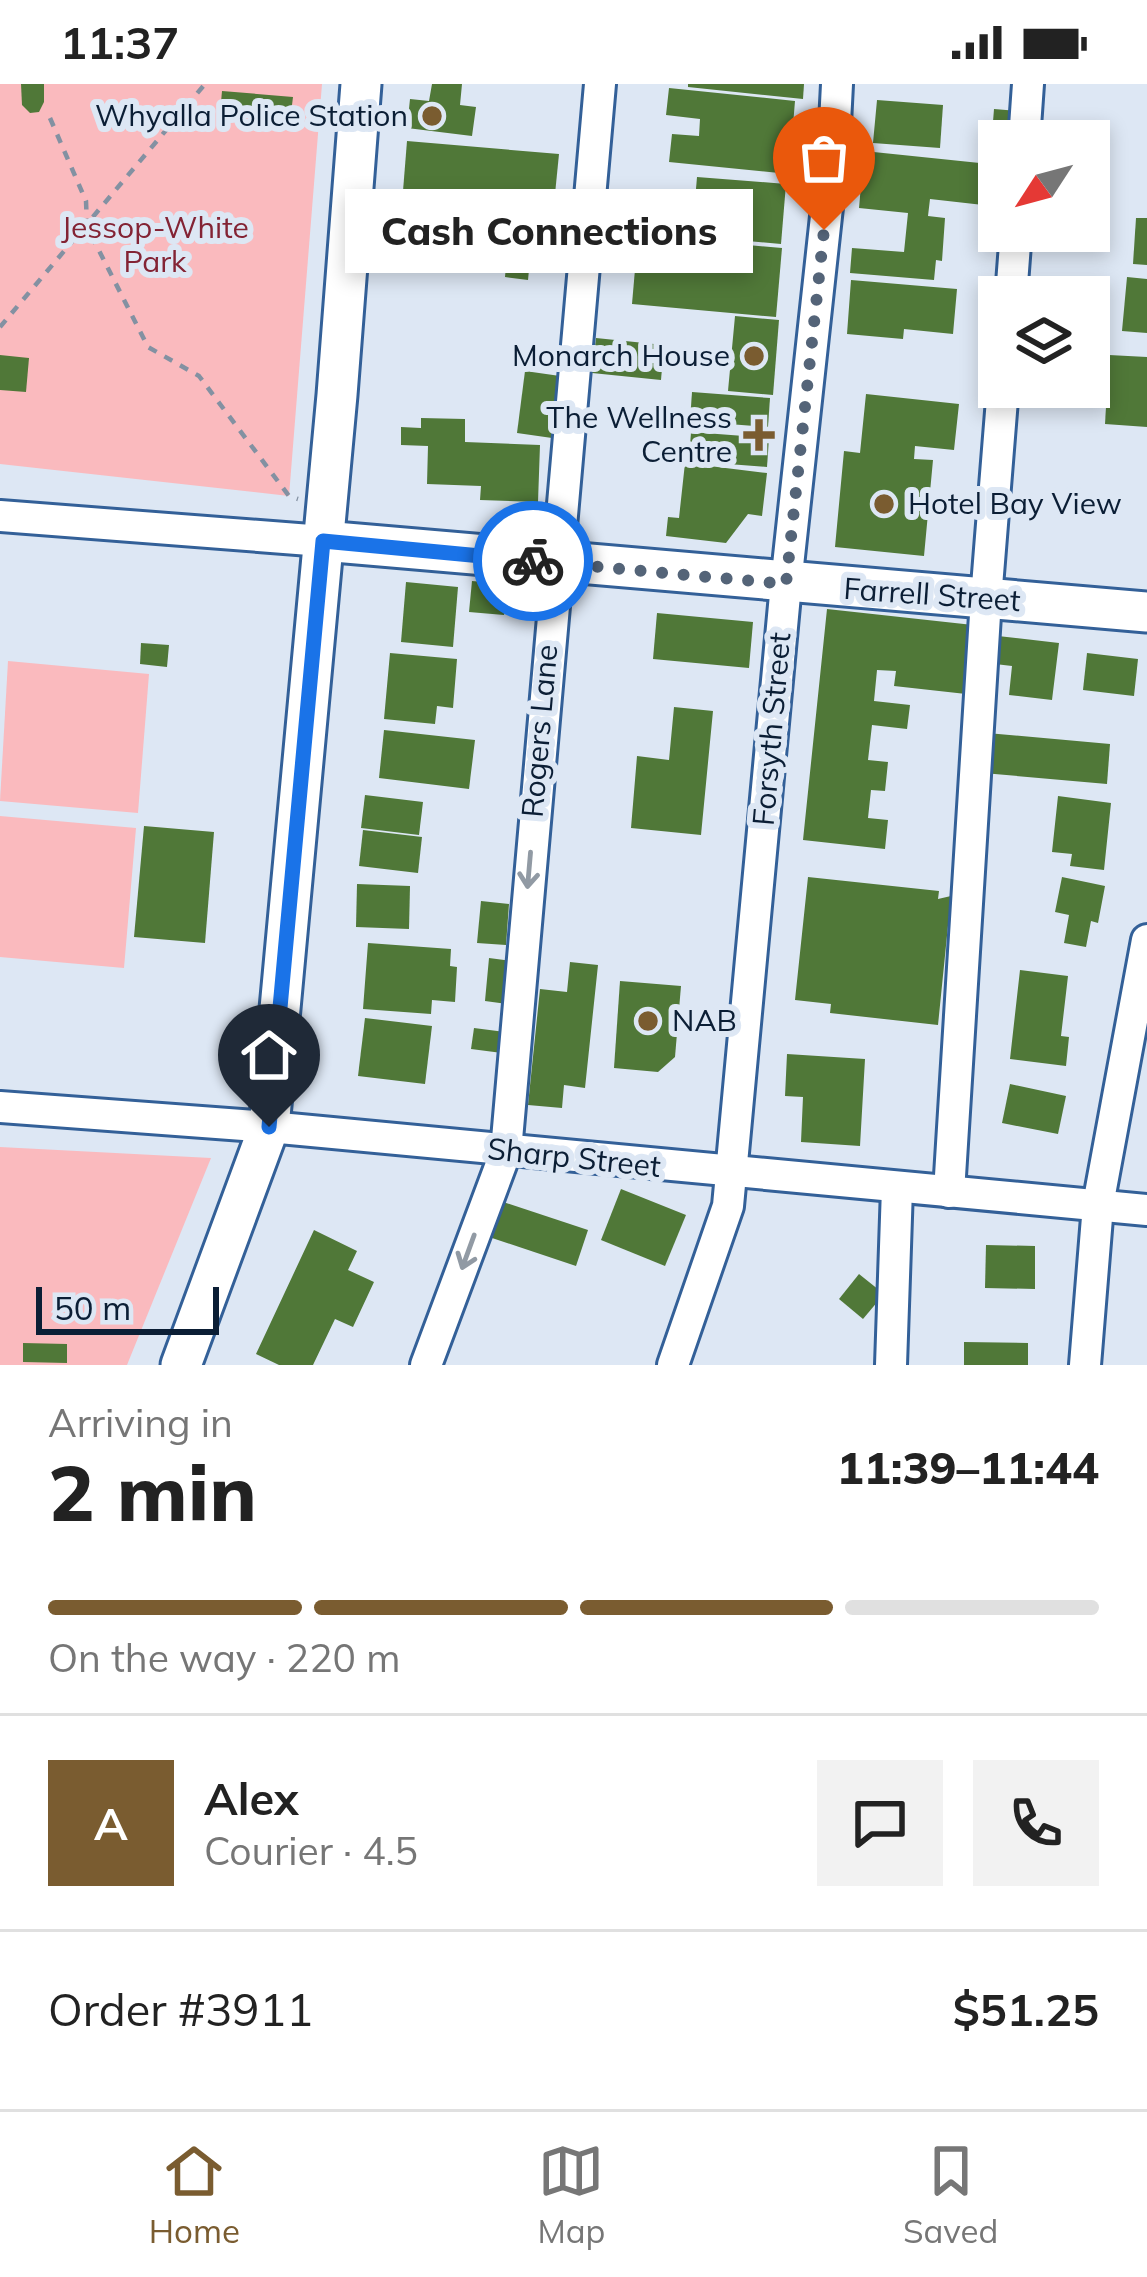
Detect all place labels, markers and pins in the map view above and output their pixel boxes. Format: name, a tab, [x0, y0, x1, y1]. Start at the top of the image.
place label: Whyalla Police Station	[95, 96, 408, 134]
marker: Whyalla Police Station	[419, 103, 445, 129]
pin	[773, 107, 875, 230]
callout: Cash Connections	[344, 188, 752, 272]
place label: Monarch House	[512, 336, 730, 374]
marker: Monarch House	[741, 343, 767, 369]
place label: The Wellness Centre	[546, 398, 732, 470]
marker: The Wellness Centre	[743, 419, 775, 451]
place label: Hotel Bay View	[908, 484, 1122, 522]
marker: Hotel Bay View	[871, 491, 897, 517]
place label: NAB	[672, 1001, 737, 1039]
pin	[218, 1004, 320, 1127]
marker: NAB	[635, 1008, 661, 1034]

